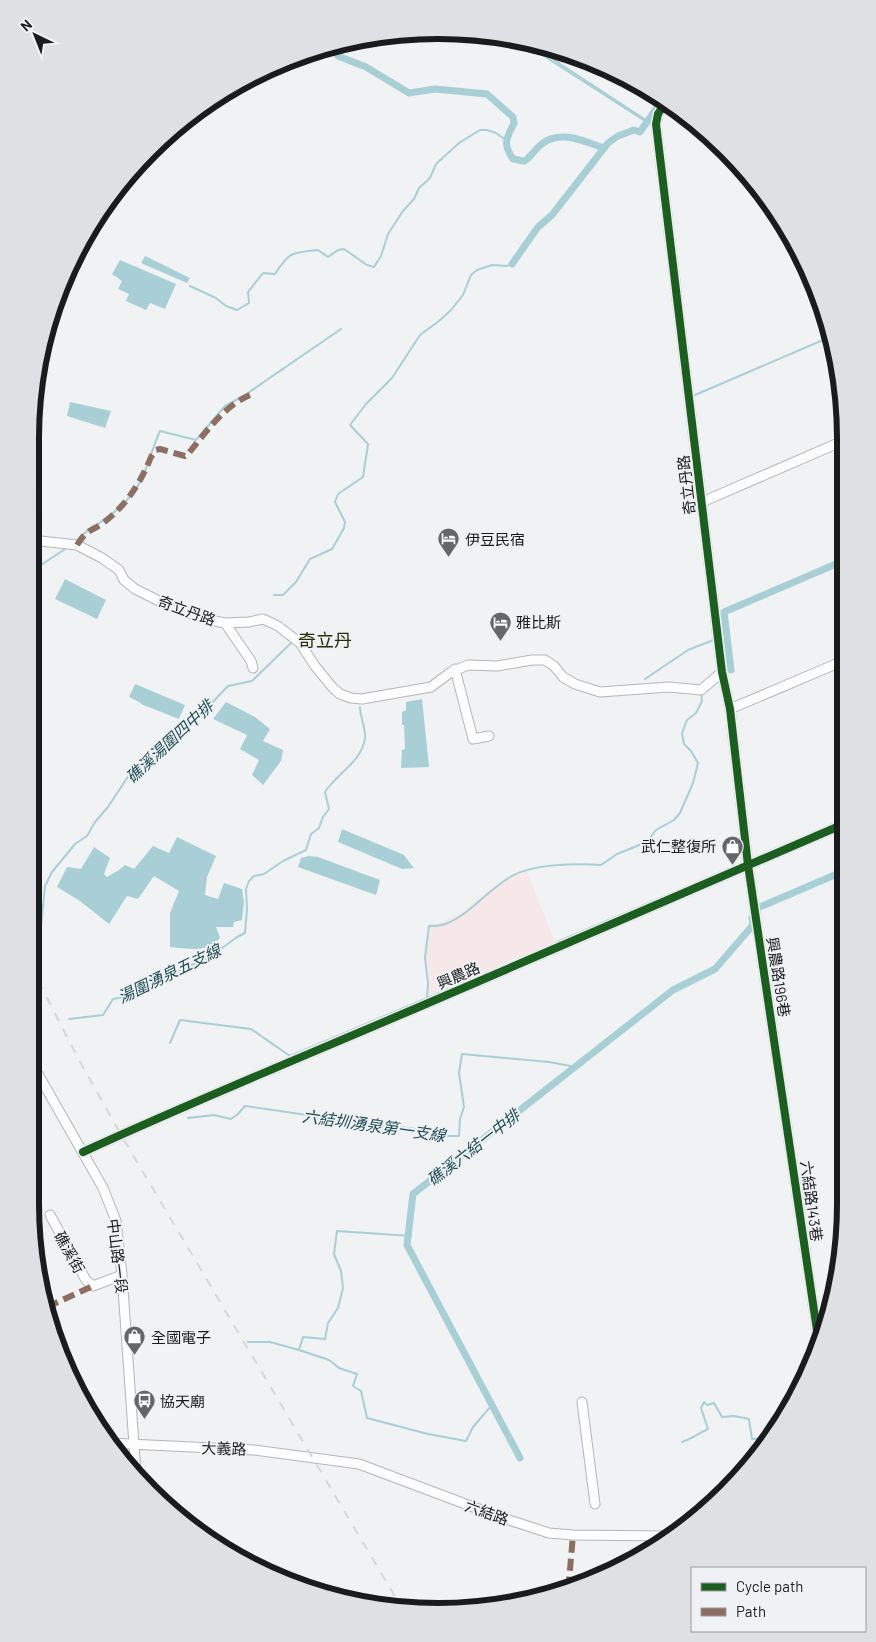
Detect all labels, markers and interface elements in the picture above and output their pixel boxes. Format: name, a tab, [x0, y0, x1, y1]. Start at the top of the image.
north arrow	[10, 10, 60, 60]
text: N	[17, 16, 35, 35]
street label: 奇立丹路	[673, 454, 699, 516]
hotel icon: 伊豆民宿	[437, 527, 461, 558]
place label: 伊豆民宿	[465, 530, 525, 548]
street label: 奇立丹路	[156, 591, 218, 629]
hotel icon: 雅比斯	[488, 610, 512, 641]
place label: 雅比斯	[516, 613, 561, 631]
district label: 奇立丹	[298, 629, 352, 651]
water label: 礁溪湯圍四中排	[122, 695, 218, 786]
shop icon: 武仁整復所	[720, 834, 744, 865]
place label: 武仁整復所	[641, 837, 716, 855]
street label: 興農路196巷	[764, 936, 794, 1018]
water label: 湯圍湧泉五支線	[114, 939, 225, 1006]
street label: 興農路	[434, 958, 482, 992]
water label: 礁溪六結一中排	[423, 1104, 525, 1189]
water label: 六結圳湧泉第一支線	[301, 1106, 449, 1145]
street label: 六結路143巷	[797, 1160, 827, 1242]
street label: 中山路一段	[104, 1218, 132, 1294]
street label: 礁溪街	[51, 1228, 89, 1276]
shop icon: 全國電子	[123, 1325, 147, 1356]
place label: 全國電子	[151, 1328, 211, 1346]
bus stop icon: 協天廟	[132, 1389, 156, 1420]
place label: 協天廟	[160, 1392, 205, 1410]
street label: 大義路	[201, 1438, 247, 1458]
street label: 六結路	[463, 1496, 511, 1528]
legend	[691, 1567, 866, 1632]
text: Cycle path	[736, 1577, 803, 1595]
text: Path	[736, 1602, 766, 1620]

